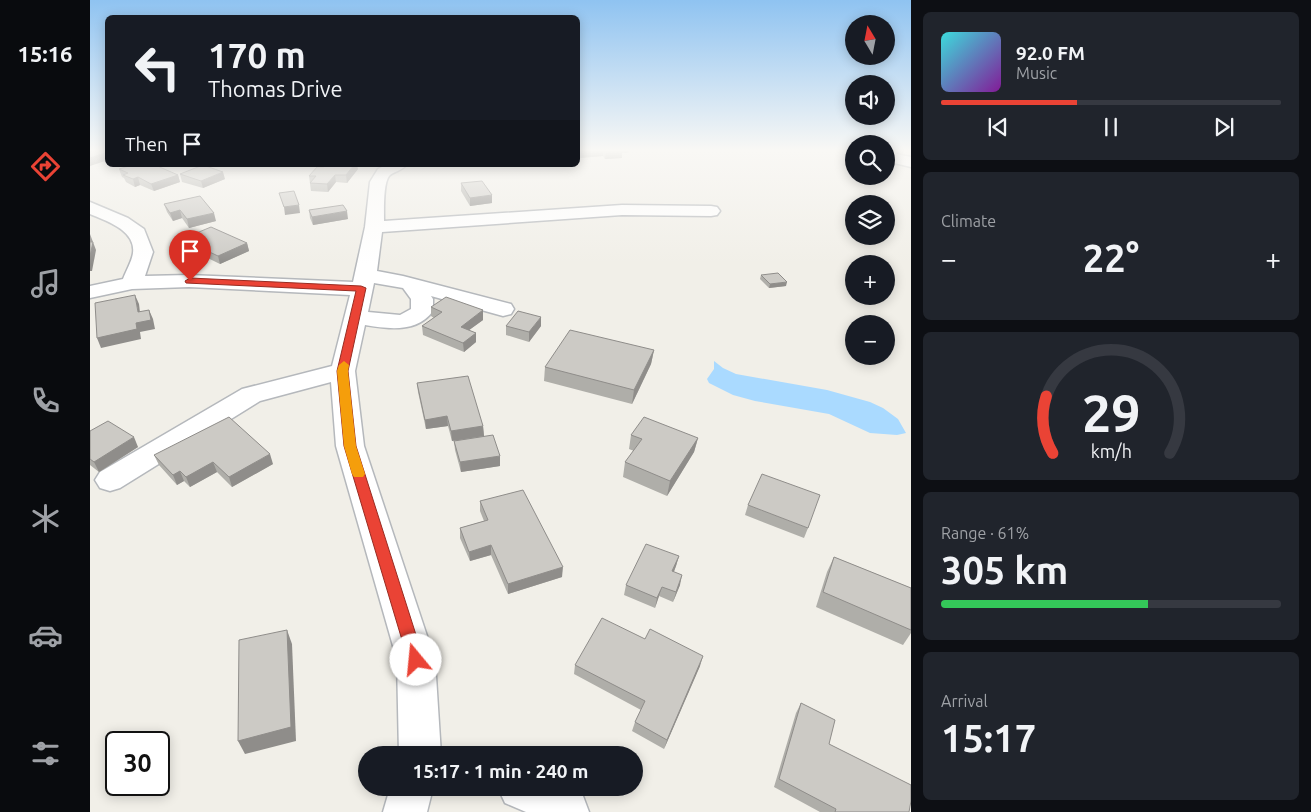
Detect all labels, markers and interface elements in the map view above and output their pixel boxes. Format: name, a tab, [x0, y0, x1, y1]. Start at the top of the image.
north arrow	[845, 15, 895, 65]
map controls	[845, 15, 895, 365]
icon: left	[125, 35, 190, 100]
text: 170 m	[208, 35, 306, 75]
text: 15:16	[17, 41, 73, 66]
text: 92.0 FM	[1016, 42, 1085, 64]
text: Music	[1016, 64, 1057, 82]
button: sound	[845, 75, 895, 125]
text: Thomas Drive	[208, 76, 343, 101]
icon: previous	[984, 113, 1012, 141]
icon: pause	[1097, 113, 1125, 141]
icon: next	[1210, 113, 1238, 141]
icon: arrive	[178, 130, 206, 158]
text: Then	[125, 133, 168, 155]
button: search	[845, 135, 895, 185]
icon: directions	[28, 149, 63, 184]
button: layers	[845, 195, 895, 245]
text: Climate	[941, 212, 996, 230]
pin	[169, 230, 211, 281]
icon: arrive	[176, 237, 204, 265]
text: 22°	[1083, 237, 1139, 279]
text: −	[941, 243, 957, 274]
text: +	[1265, 243, 1281, 274]
button: +	[845, 255, 895, 305]
icon: music	[28, 266, 63, 301]
button: −	[845, 315, 895, 365]
icon: phone	[28, 383, 63, 418]
text: 29	[1082, 384, 1140, 442]
text: km/h	[1090, 441, 1132, 461]
icon: climate	[28, 501, 63, 536]
text: Range · 61%	[941, 524, 1029, 542]
text: 305 km	[941, 549, 1068, 591]
icon: car	[28, 618, 63, 653]
position arrow	[389, 633, 441, 685]
text: Arrival	[941, 692, 988, 710]
text: 15:17	[941, 717, 1036, 759]
speed limit sign: 30	[105, 731, 170, 796]
icon: filters	[28, 736, 63, 771]
text: 15:17 · 1 min · 240 m	[413, 760, 588, 782]

